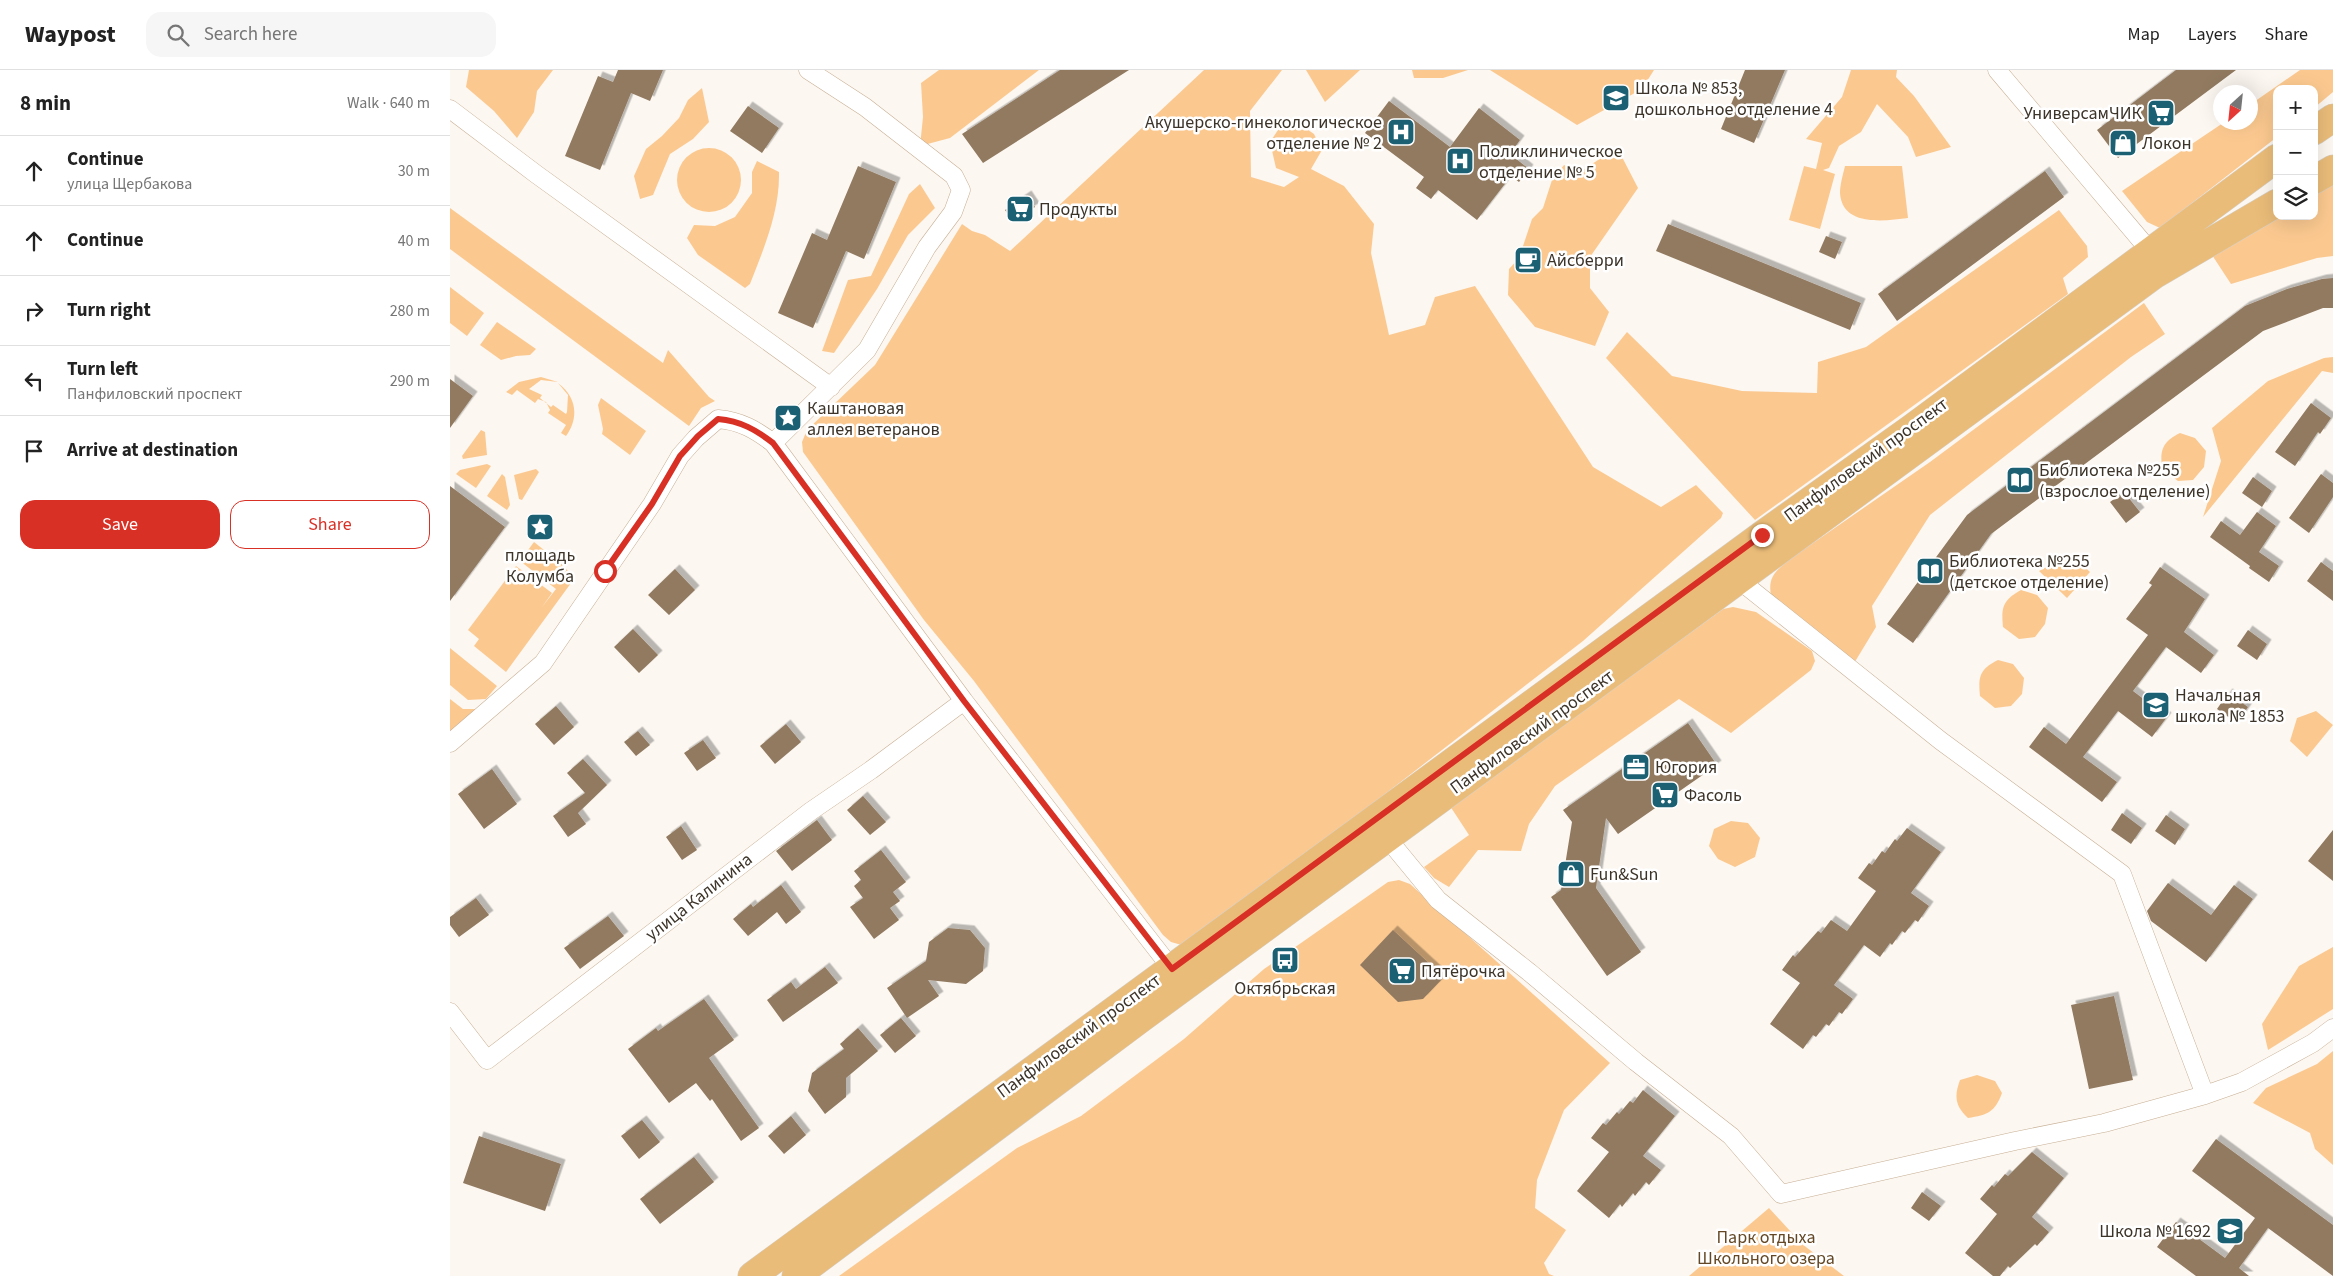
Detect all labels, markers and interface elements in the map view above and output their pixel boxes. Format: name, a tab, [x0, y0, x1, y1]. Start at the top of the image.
search box	[146, 12, 496, 57]
text: Waypost	[25, 17, 116, 52]
icon: search	[164, 21, 192, 49]
text: Search here	[204, 21, 297, 48]
text: Map	[2128, 22, 2160, 47]
text: Layers	[2188, 22, 2237, 47]
text: Share	[2265, 22, 2308, 47]
place label: Школа № 853, дошкольное отделение 4	[1635, 76, 1833, 122]
school or university icon: Школа № 853, дошкольное отделение 4	[1601, 83, 1631, 113]
north arrow	[2213, 85, 2258, 130]
map controls	[2273, 85, 2318, 220]
button: +	[2273, 85, 2318, 130]
text: 8 min	[20, 88, 71, 118]
text: Walk · 640 m	[347, 92, 430, 114]
supermarket icon: УниверсамЧИК	[2146, 98, 2176, 128]
place label: УниверсамЧИК	[2023, 101, 2143, 126]
place label: Акушерско-гинекологическое отделение № 2	[1145, 110, 1382, 156]
hospital icon: Акушерско-гинекологическое отделение № 2	[1386, 117, 1416, 147]
shop icon: Локон	[2108, 128, 2138, 158]
button: −	[2273, 130, 2318, 175]
place label: Локон	[2142, 131, 2192, 156]
place label: Поликлиническое отделение № 5	[1479, 139, 1623, 185]
text: Continue	[67, 146, 144, 173]
hospital icon: Поликлиническое отделение № 5	[1445, 146, 1475, 176]
icon: ahead	[20, 157, 48, 185]
text: 30 m	[398, 160, 430, 182]
text: улица Щербакова	[67, 173, 192, 195]
button: layers	[2273, 175, 2318, 220]
supermarket icon: Продукты	[1005, 194, 1035, 224]
place label: Продукты	[1039, 197, 1117, 222]
icon: ahead	[20, 227, 48, 255]
text: Continue	[67, 227, 144, 254]
text: 40 m	[398, 230, 430, 252]
cafe icon: Айсберри	[1513, 245, 1543, 275]
place label: Айсберри	[1547, 248, 1624, 273]
icon: right	[20, 297, 48, 325]
text: Turn right	[67, 297, 151, 324]
text: 280 m	[390, 300, 430, 322]
text: Turn left	[67, 356, 138, 383]
icon: left	[20, 367, 48, 395]
text: 290 m	[390, 370, 430, 392]
text: Панфиловский проспект	[67, 383, 242, 405]
street label: Панфиловский проспект	[1779, 392, 1953, 528]
place label: Каштановая аллея ветеранов	[807, 396, 940, 442]
place icon: Каштановая аллея ветеранов	[773, 403, 803, 433]
icon: arrive	[20, 437, 48, 465]
text: Arrive at destination	[67, 437, 238, 464]
place label: Библиотека №255 (взрослое отделение)	[2039, 458, 2210, 504]
library icon: Библиотека №255 (взрослое отделение)	[2005, 465, 2035, 495]
button: Save	[20, 500, 220, 549]
button: Share	[230, 500, 430, 549]
place icon: площадь Колумба	[525, 512, 555, 542]
route end	[1751, 524, 1774, 547]
place label: площадь Колумба	[505, 543, 575, 589]
place label: Библиотека №255 (детское отделение)	[1949, 549, 2109, 595]
library icon: Библиотека №255 (детское отделение)	[1915, 556, 1945, 586]
route start	[594, 560, 617, 583]
street label: Панфиловский проспект	[1445, 664, 1619, 800]
place label: Начальная школа № 1853	[2175, 683, 2285, 729]
school or university icon: Начальная школа № 1853	[2141, 690, 2171, 720]
office icon: Югория	[1621, 752, 1651, 782]
place label: Югория	[1655, 755, 1717, 780]
supermarket icon: Фасоль	[1650, 780, 1680, 810]
place label: Фасоль	[1684, 783, 1742, 808]
street label: улица Калинина	[640, 847, 758, 947]
shop icon: Fun&Sun	[1556, 859, 1586, 889]
place label: Fun&Sun	[1590, 862, 1658, 887]
bus stop icon: Октябрьская	[1270, 945, 1300, 975]
supermarket icon: Пятёрочка	[1387, 956, 1417, 986]
place label: Пятёрочка	[1421, 959, 1506, 984]
street label: Панфиловский проспект	[992, 968, 1166, 1104]
place label: Октябрьская	[1234, 976, 1336, 1001]
school or university icon: Школа № 1692	[2215, 1216, 2245, 1246]
place label: Школа № 1692	[2099, 1219, 2211, 1244]
park label: Парк отдыха Школьного озера	[1697, 1225, 1835, 1271]

